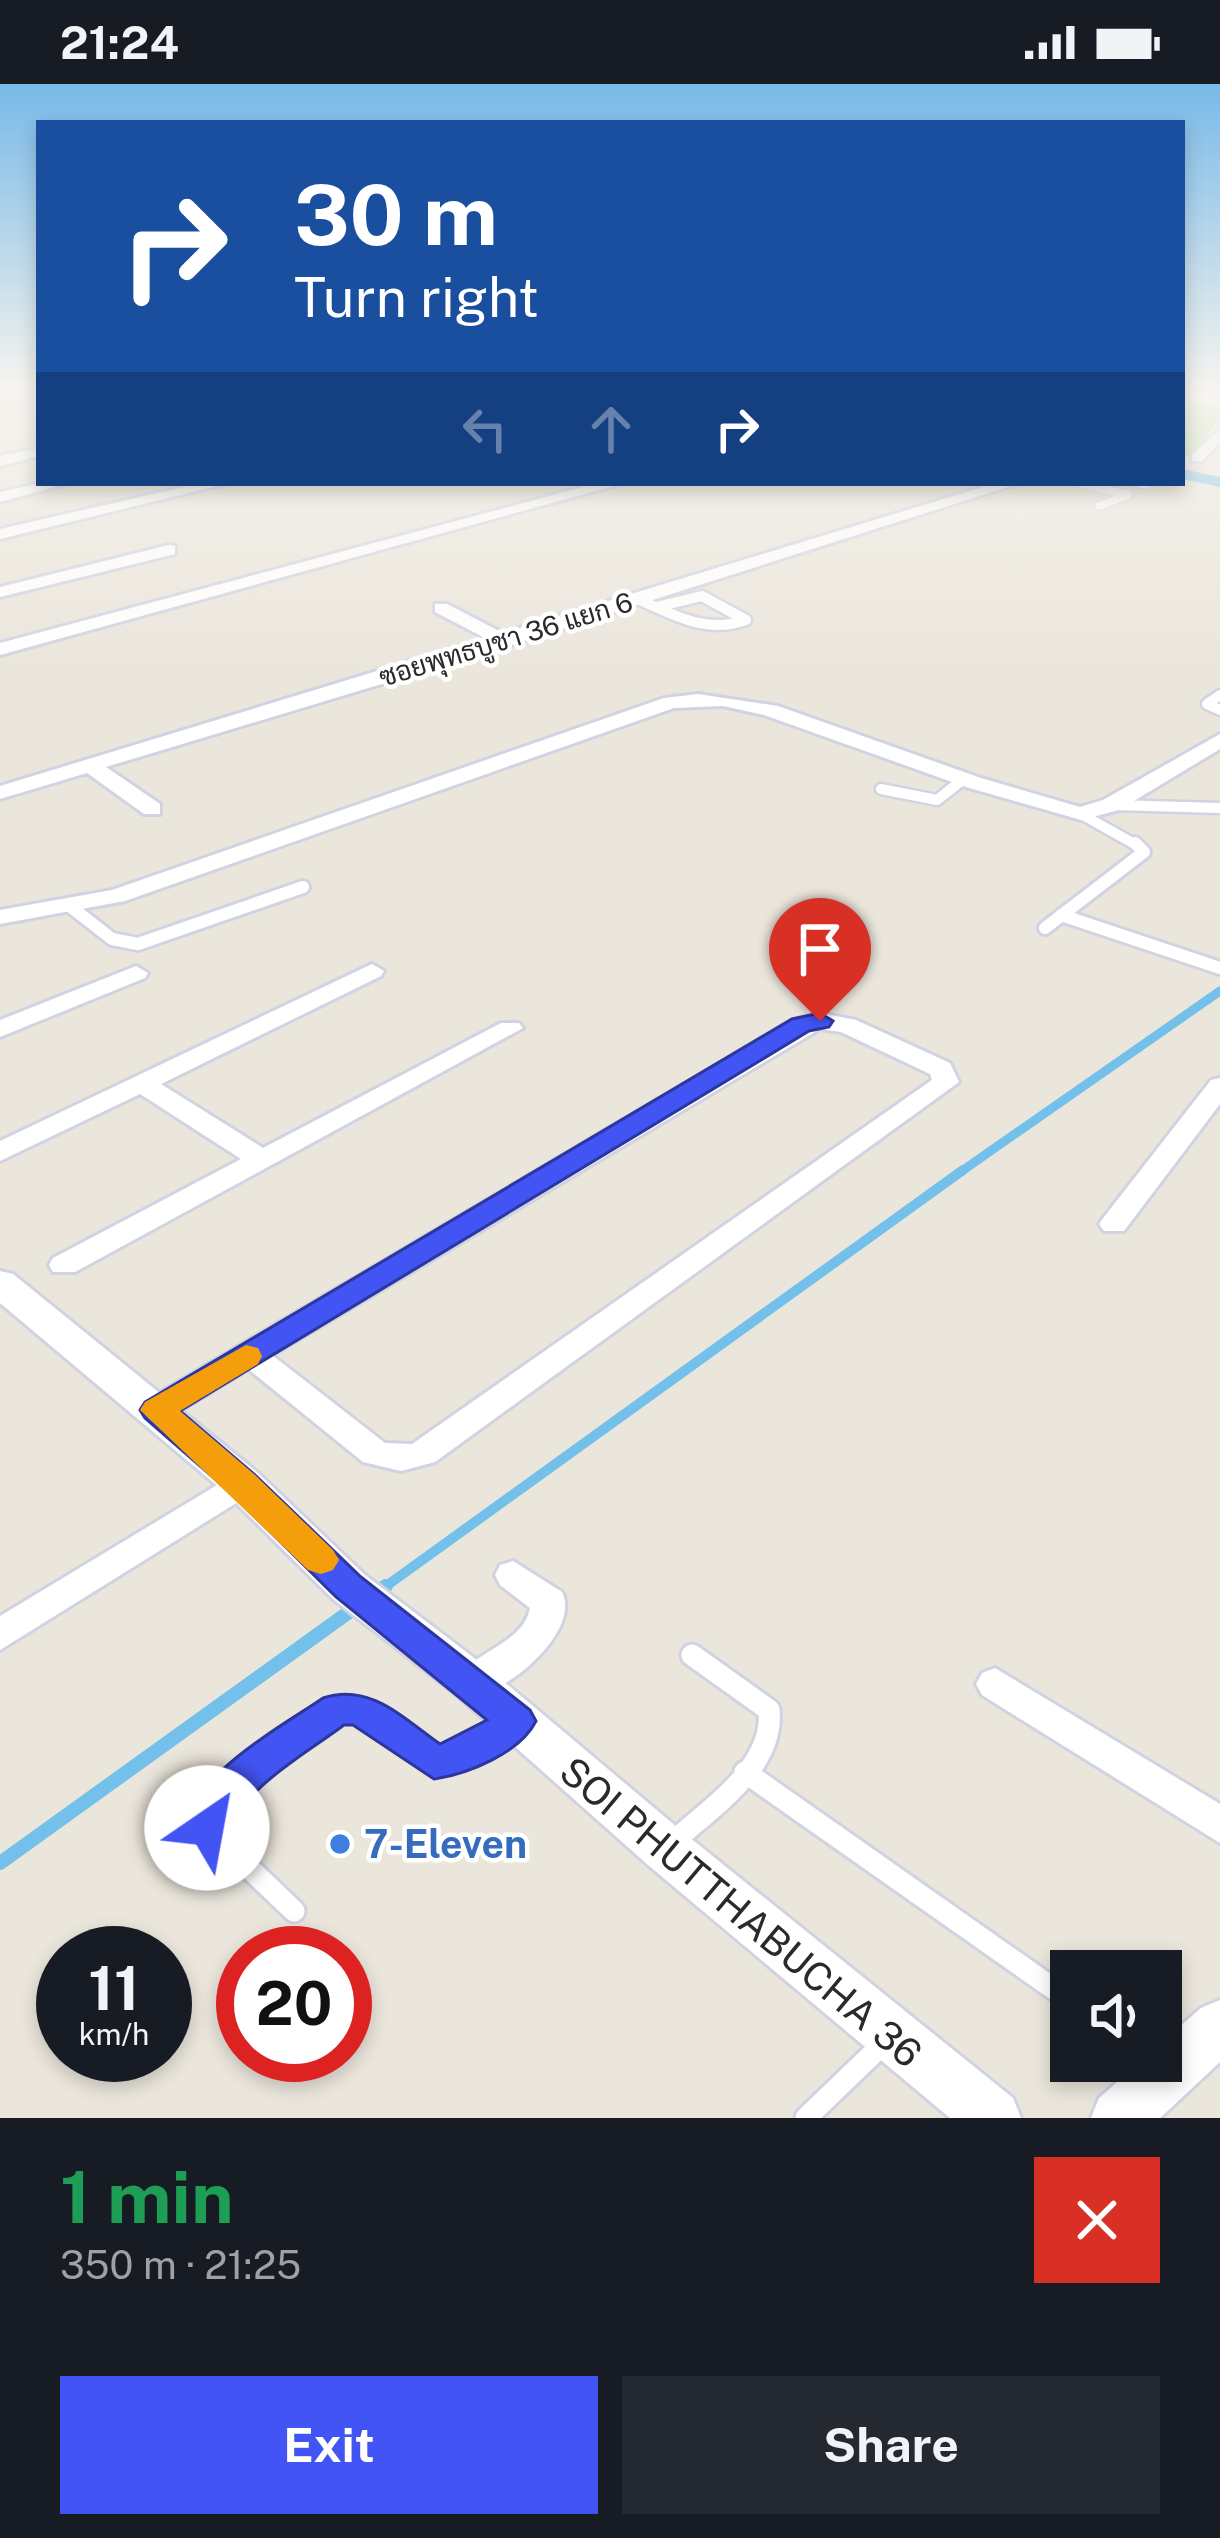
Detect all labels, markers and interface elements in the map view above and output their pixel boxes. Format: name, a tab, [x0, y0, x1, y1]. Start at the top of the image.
text: 21:24	[60, 16, 179, 69]
text: 30 m	[294, 165, 498, 264]
icon: right	[96, 168, 252, 324]
text: Turn right	[294, 266, 539, 329]
icon: left	[452, 396, 518, 462]
icon: ahead	[578, 396, 644, 462]
icon: right	[704, 396, 770, 462]
street label: ซอยพุทธบูชา 36 แยก 6	[375, 585, 637, 697]
pin	[769, 898, 871, 1021]
icon: arrive	[787, 916, 853, 982]
street label: SOI PHUTTHABUCHA 36	[551, 1747, 931, 2077]
position arrow	[144, 1765, 270, 1891]
place label: 7-Eleven	[364, 1821, 527, 1867]
marker: 7-Eleven	[327, 1831, 353, 1857]
speed limit sign: 20	[216, 1926, 372, 2082]
map controls	[1050, 1950, 1182, 2082]
button: sound	[1050, 1950, 1182, 2082]
text: 11	[88, 1953, 140, 2024]
text: km/h	[79, 2016, 149, 2052]
text: 1 min	[60, 2155, 234, 2239]
button: close	[1034, 2157, 1160, 2283]
text: 350 m · 21:25	[60, 2242, 301, 2288]
button: Exit	[60, 2376, 598, 2514]
button: Share	[622, 2376, 1160, 2514]

